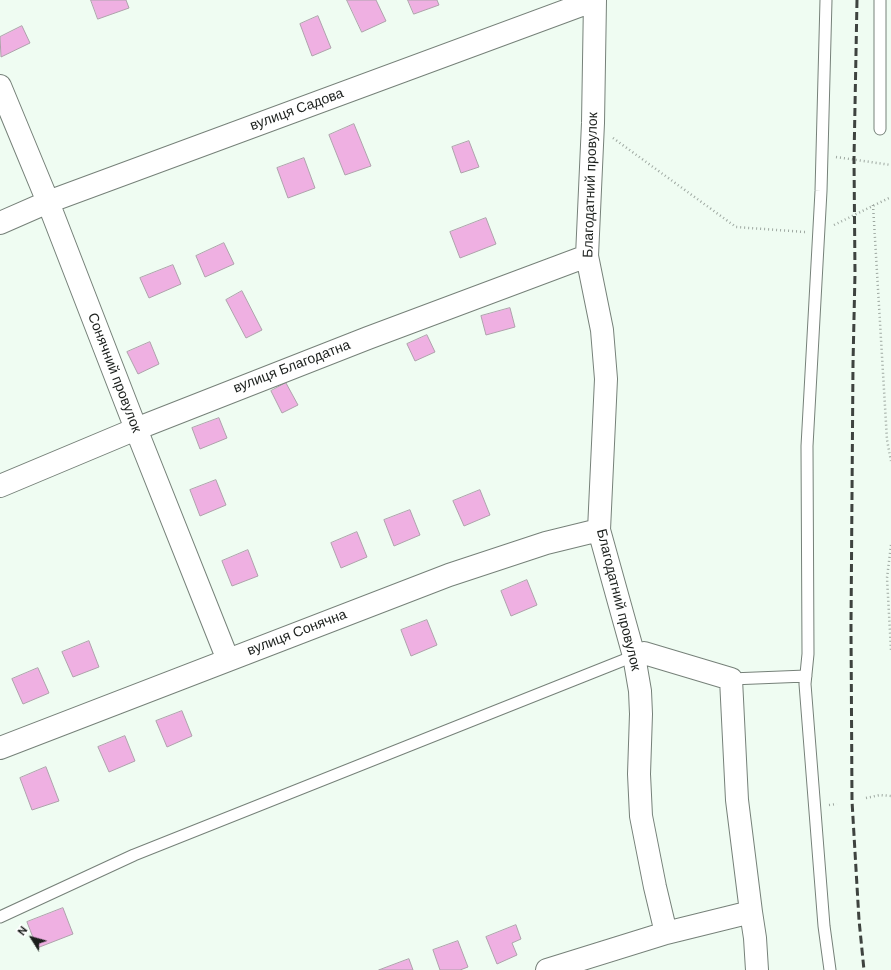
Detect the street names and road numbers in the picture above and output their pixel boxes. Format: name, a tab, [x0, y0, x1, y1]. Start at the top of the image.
street label: вулиця Садова	[248, 85, 346, 135]
street label: Благодатний провулок	[580, 112, 602, 258]
street label: Сонячний провулок	[83, 311, 145, 435]
street label: вулиця Благодатна	[231, 337, 353, 397]
street label: Благодатний провулок	[592, 527, 644, 673]
street label: вулиця Сонячна	[245, 606, 349, 660]

